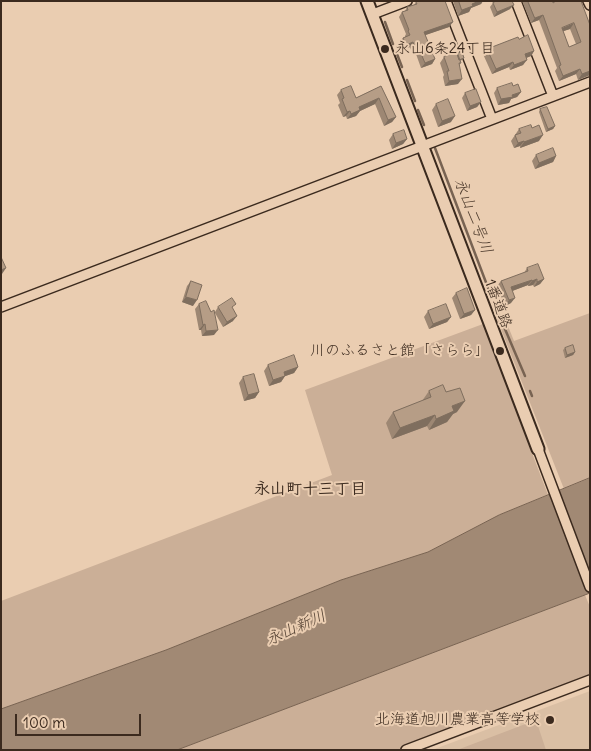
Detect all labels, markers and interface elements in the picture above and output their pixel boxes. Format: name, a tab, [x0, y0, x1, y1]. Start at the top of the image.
place label: 永山6条24丁目	[395, 40, 495, 58]
marker: 永山6条24丁目	[379, 43, 391, 55]
water label: 永山二号川	[450, 175, 496, 257]
street label: 1番道路	[480, 277, 516, 331]
place label: 川のふるさと館「さらら」	[310, 342, 490, 360]
marker: 川のふるさと館「さらら」	[494, 345, 506, 357]
district label: 永山町十三丁目	[254, 479, 366, 499]
water label: 永山新川	[263, 606, 329, 650]
scale bar	[18, 704, 144, 736]
place label: 北海道旭川農業高等学校	[375, 711, 540, 729]
text: 100 m	[23, 713, 65, 732]
marker: 北海道旭川農業高等学校	[544, 714, 556, 726]

